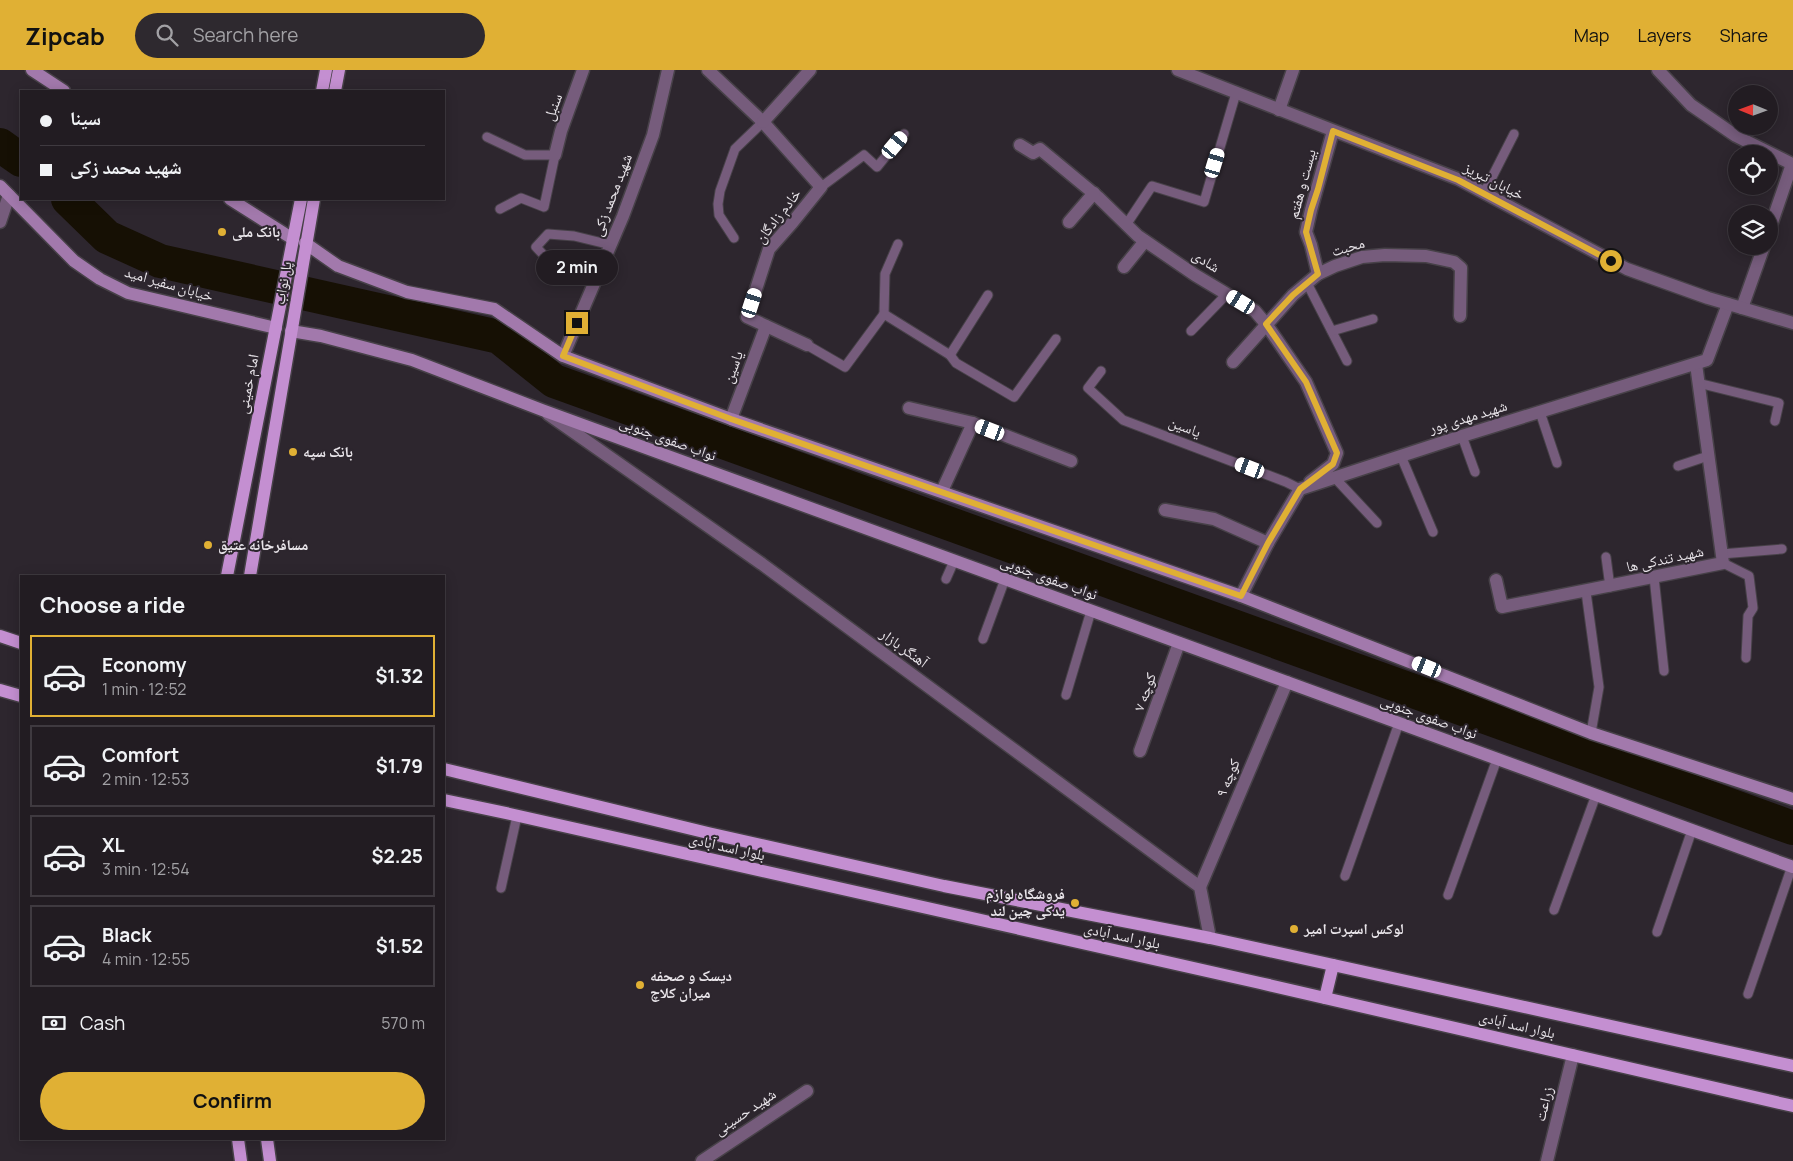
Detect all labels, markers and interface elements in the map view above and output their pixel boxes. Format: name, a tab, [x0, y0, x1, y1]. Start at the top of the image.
search box	[135, 13, 485, 58]
text: Zipcab	[25, 19, 105, 52]
icon: search	[153, 21, 181, 49]
text: Search here	[193, 22, 298, 48]
text: Map	[1574, 23, 1609, 47]
text: Layers	[1637, 23, 1691, 47]
text: Share	[1719, 23, 1768, 47]
north arrow	[1728, 85, 1778, 135]
map controls	[1728, 85, 1778, 255]
street label: سنبل	[538, 90, 567, 123]
text: سینا	[70, 105, 101, 131]
car	[879, 129, 910, 161]
button: locate	[1728, 145, 1778, 195]
car	[1203, 146, 1226, 180]
street label: بیست و هفتم	[1282, 147, 1321, 221]
street label: شهید محمد زکی	[586, 151, 637, 239]
text: شهید محمد زکی	[70, 154, 182, 180]
street label: خیابان تبریز	[1460, 156, 1528, 205]
street label: خادم زادگان	[750, 184, 806, 247]
button: layers	[1728, 205, 1778, 255]
place label: بانک ملی	[232, 221, 280, 242]
marker: بانک ملی	[216, 226, 228, 238]
street label: محبت	[1329, 232, 1367, 261]
street label: شادی	[1188, 244, 1224, 277]
callout: 2 min	[536, 250, 618, 286]
route start	[1600, 250, 1622, 272]
text: 2 min	[556, 256, 598, 278]
street label: پل نواب	[268, 260, 297, 306]
street label: خیابان سفیر امید	[122, 261, 216, 306]
car	[740, 286, 763, 320]
car	[1224, 288, 1257, 316]
route end	[566, 312, 588, 334]
street label: یاسین	[717, 347, 748, 386]
street label: امام خمینی	[231, 352, 264, 416]
street label: شهید مهدی پور	[1425, 395, 1510, 439]
street label: نواب صفوی جنوبی	[617, 411, 719, 466]
street label: یاسین	[1166, 411, 1205, 442]
car	[973, 418, 1006, 442]
place label: بانک سپه	[303, 441, 353, 462]
marker: بانک سپه	[287, 446, 299, 458]
car	[1233, 456, 1266, 480]
place label: مسافرخانه عتیق	[218, 534, 308, 555]
marker: مسافرخانه عتیق	[202, 539, 214, 551]
street label: شهید تندکی ها	[1624, 540, 1706, 577]
street label: نواب صفوی جنوبی	[998, 550, 1100, 605]
text: Choose a ride	[40, 590, 185, 620]
street label: آهنگر بازار	[875, 622, 934, 673]
text: Economy	[102, 652, 186, 678]
icon: car	[42, 654, 87, 699]
car	[1410, 654, 1443, 680]
text: $1.32	[375, 663, 423, 689]
street label: کوچه ۷	[1128, 670, 1161, 714]
text: 1 min · 12:52	[102, 678, 186, 700]
street label: نواب صفوی جنوبی	[1378, 689, 1480, 744]
text: Comfort	[102, 742, 179, 768]
icon: car	[42, 744, 87, 789]
text: $1.79	[376, 753, 423, 779]
street label: کوچه ۹	[1210, 756, 1245, 800]
text: 2 min · 12:53	[102, 768, 189, 790]
street label: بلوار اسد آبادی	[687, 828, 767, 865]
text: XL	[102, 832, 125, 858]
icon: car	[42, 834, 87, 879]
text: $2.25	[372, 843, 423, 869]
text: 3 min · 12:54	[102, 858, 190, 880]
place label: فروشگاه لوازم یدکی چین لند	[986, 883, 1065, 921]
marker: فروشگاه لوازم یدکی چین لند	[1069, 897, 1081, 909]
street label: بلوار اسد آبادی	[1082, 917, 1162, 954]
place label: لوکس اسپرت امیر	[1303, 918, 1404, 939]
text: Black	[102, 922, 151, 948]
marker: لوکس اسپرت امیر	[1288, 923, 1300, 935]
icon: car	[42, 924, 87, 969]
text: $1.52	[376, 933, 423, 959]
text: 4 min · 12:55	[102, 948, 190, 970]
place label: دیسک و صحفه میران کلاچ	[650, 965, 732, 1003]
marker: دیسک و صحفه میران کلاچ	[634, 979, 646, 991]
street label: بلوار اسد آبادی	[1477, 1006, 1557, 1043]
icon: cash	[40, 1009, 68, 1037]
text: Cash	[80, 1010, 125, 1036]
text: 570 m	[381, 1012, 425, 1034]
button: Confirm	[40, 1072, 425, 1130]
street label: شهید حسینی	[710, 1083, 780, 1140]
street label: زراعت	[1529, 1084, 1558, 1123]

